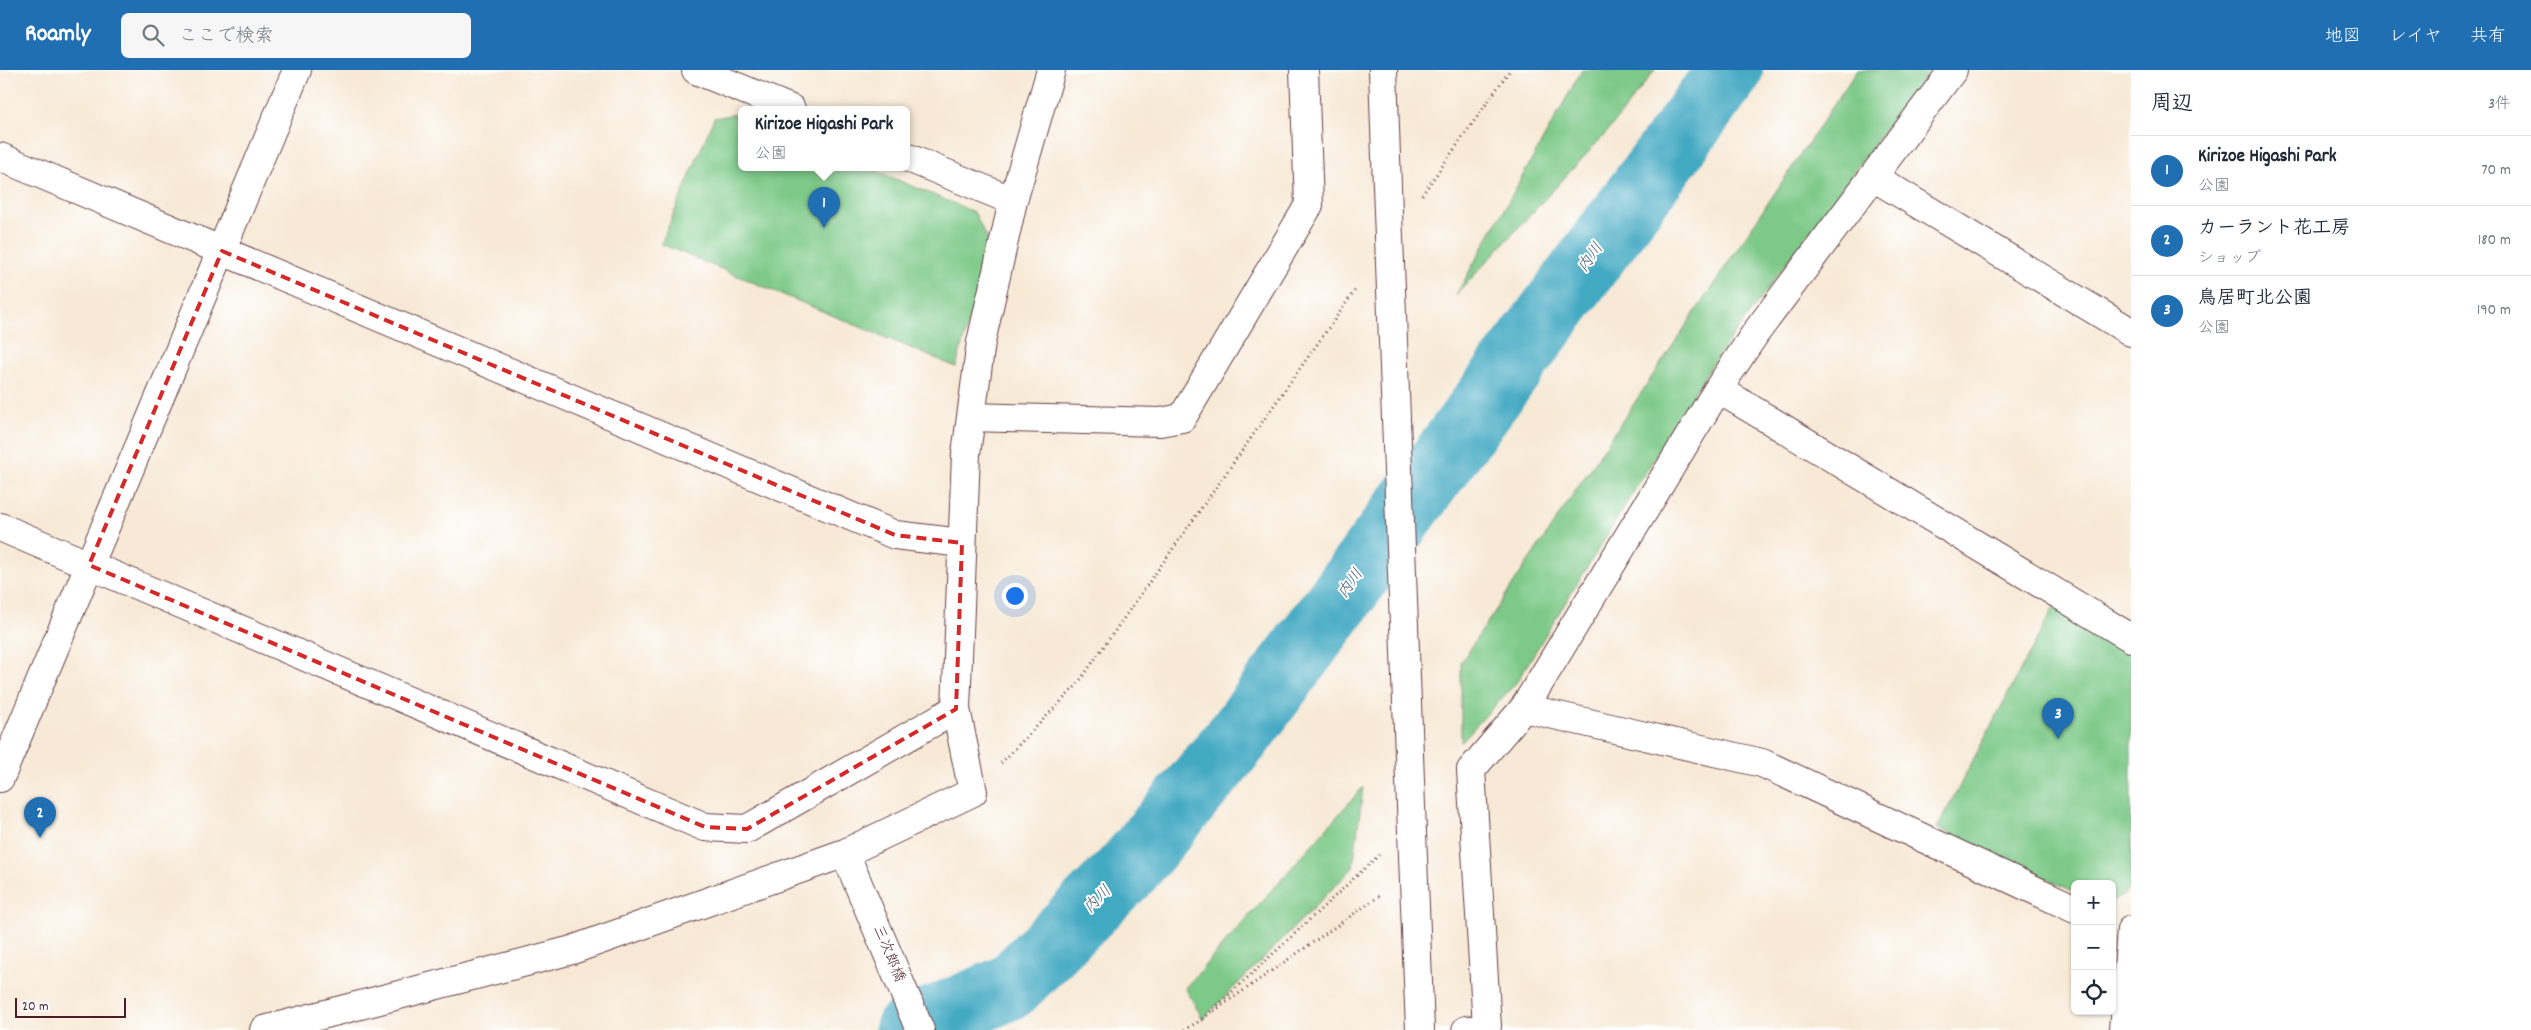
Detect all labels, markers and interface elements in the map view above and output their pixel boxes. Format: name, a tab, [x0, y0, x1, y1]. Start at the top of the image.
search box	[121, 13, 471, 58]
text: Roamly	[25, 18, 91, 52]
icon: search	[139, 21, 167, 49]
text: ここで検索	[179, 24, 274, 51]
text: 地図	[2325, 25, 2361, 50]
text: レイヤ	[2389, 25, 2442, 50]
text: 共有	[2470, 25, 2506, 50]
text: 周辺	[2151, 90, 2193, 120]
text: 3件	[2488, 93, 2511, 116]
popup	[738, 106, 910, 171]
text: Kirizoe Higashi Park	[755, 112, 893, 139]
text: 公園	[755, 143, 787, 166]
text: Kirizoe Higashi Park	[2198, 144, 2337, 171]
text: 1	[2165, 159, 2169, 182]
text: 70 m	[2481, 159, 2511, 182]
text: 公園	[2198, 175, 2230, 198]
pin: 1	[808, 187, 840, 228]
text: カーラント花工房	[2198, 216, 2350, 243]
text: 2	[2164, 229, 2171, 252]
text: 180 m	[2478, 229, 2511, 252]
water label: 内川	[1572, 238, 1610, 278]
text: ショップ	[2198, 247, 2261, 270]
text: 鳥居町北公園	[2198, 286, 2312, 313]
text: 3	[2163, 299, 2171, 322]
text: 190 m	[2477, 299, 2511, 322]
text: 公園	[2198, 317, 2230, 340]
water label: 内川	[1332, 564, 1370, 604]
your location	[1002, 583, 1028, 609]
pin: 3	[2042, 698, 2074, 739]
pin: 2	[24, 797, 56, 838]
map controls	[2071, 880, 2116, 1015]
button: +	[2071, 880, 2116, 925]
water label: 内川	[1079, 881, 1117, 919]
street label: 三次郎橋	[866, 922, 910, 986]
button: −	[2071, 925, 2116, 970]
button: locate	[2071, 970, 2116, 1015]
scale bar	[15, 995, 126, 1018]
text: 20 m	[22, 997, 49, 1017]

